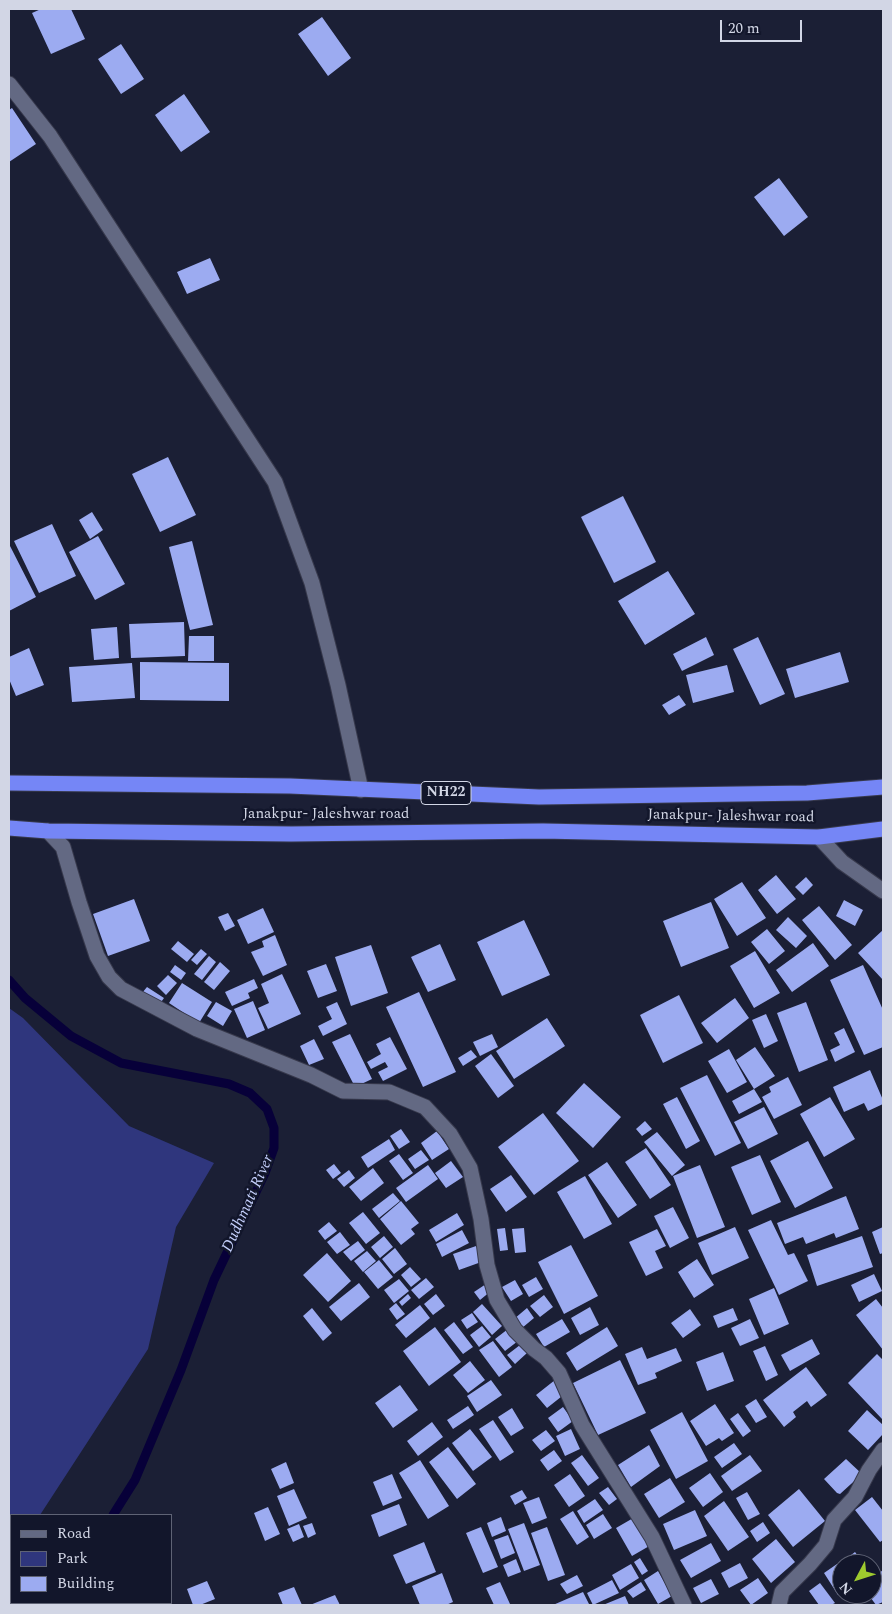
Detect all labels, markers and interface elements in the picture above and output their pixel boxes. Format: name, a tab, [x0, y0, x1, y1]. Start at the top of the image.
scale bar	[722, 10, 804, 42]
text: 20 m	[728, 17, 760, 40]
road number: NH22	[421, 781, 471, 804]
street label: Janakpur- Jaleshwar road	[243, 806, 409, 824]
street label: Janakpur- Jaleshwar road	[648, 807, 814, 827]
water label: Dudhmati River	[219, 1152, 279, 1256]
legend	[10, 1514, 172, 1604]
text: Road	[57, 1522, 91, 1545]
text: Park	[57, 1547, 88, 1570]
north arrow	[832, 1554, 882, 1604]
text: Building	[57, 1572, 114, 1595]
text: N	[834, 1577, 858, 1599]

